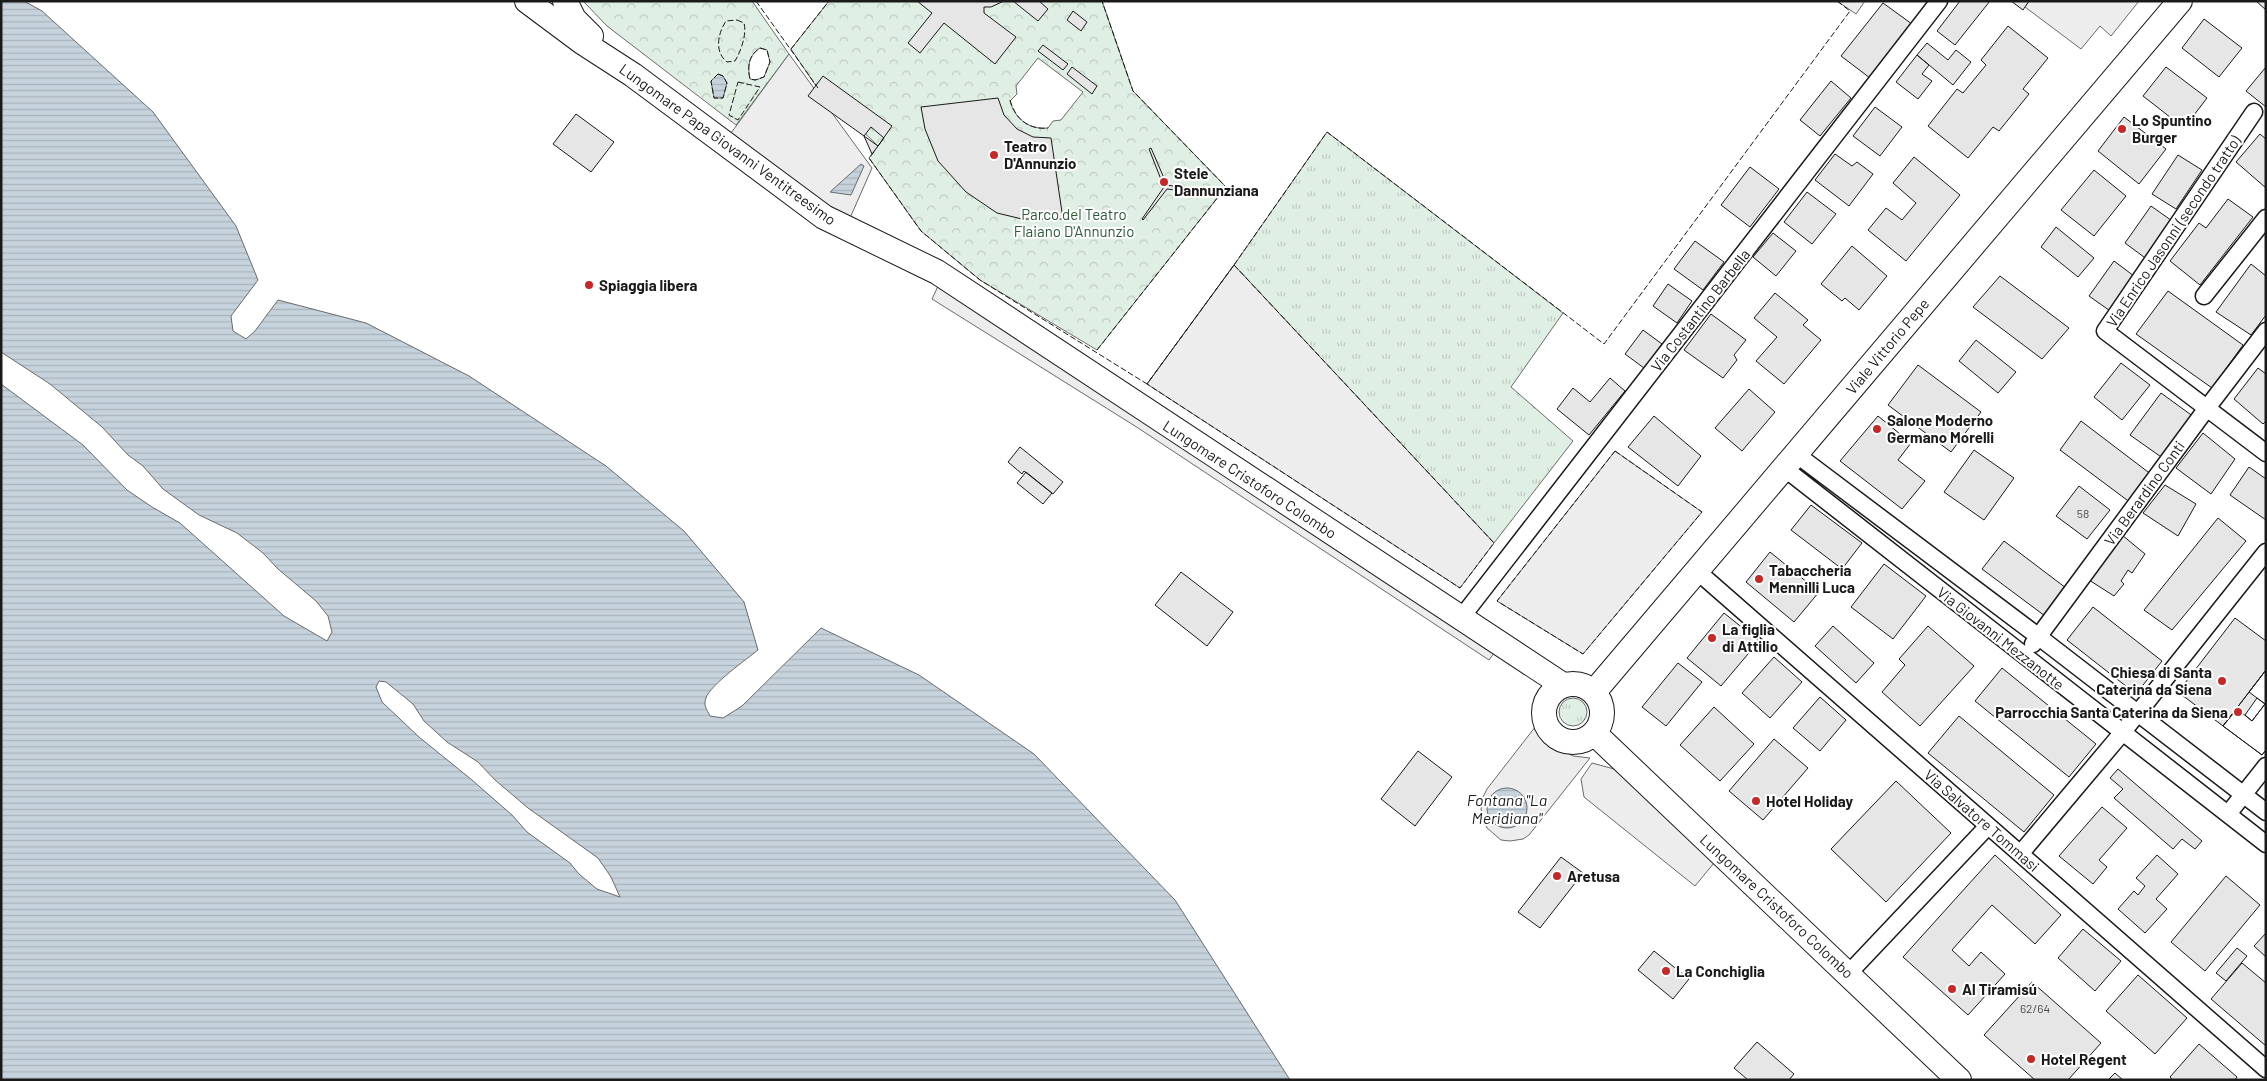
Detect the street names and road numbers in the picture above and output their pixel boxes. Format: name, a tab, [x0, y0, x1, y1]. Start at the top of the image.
street label: Lungomare Papa Giovanni Ventitreesimo	[616, 59, 840, 229]
street label: Via Enrico Jasonni (secondo tratto)	[2102, 132, 2244, 330]
street label: Via Costantino Barbella	[1647, 245, 1753, 375]
street label: Viale Vittorio Pepe	[1842, 294, 1932, 398]
street label: Lungomare Cristoforo Colombo	[1160, 416, 1340, 542]
street label: Via Berardino Conti	[2100, 437, 2188, 549]
street label: Via Giovanni Mezzanotte	[1934, 583, 2068, 693]
street label: Via Salvatore Tommasi	[1921, 765, 2043, 875]
street label: Lungomare Cristoforo Colombo	[1697, 830, 1857, 982]

